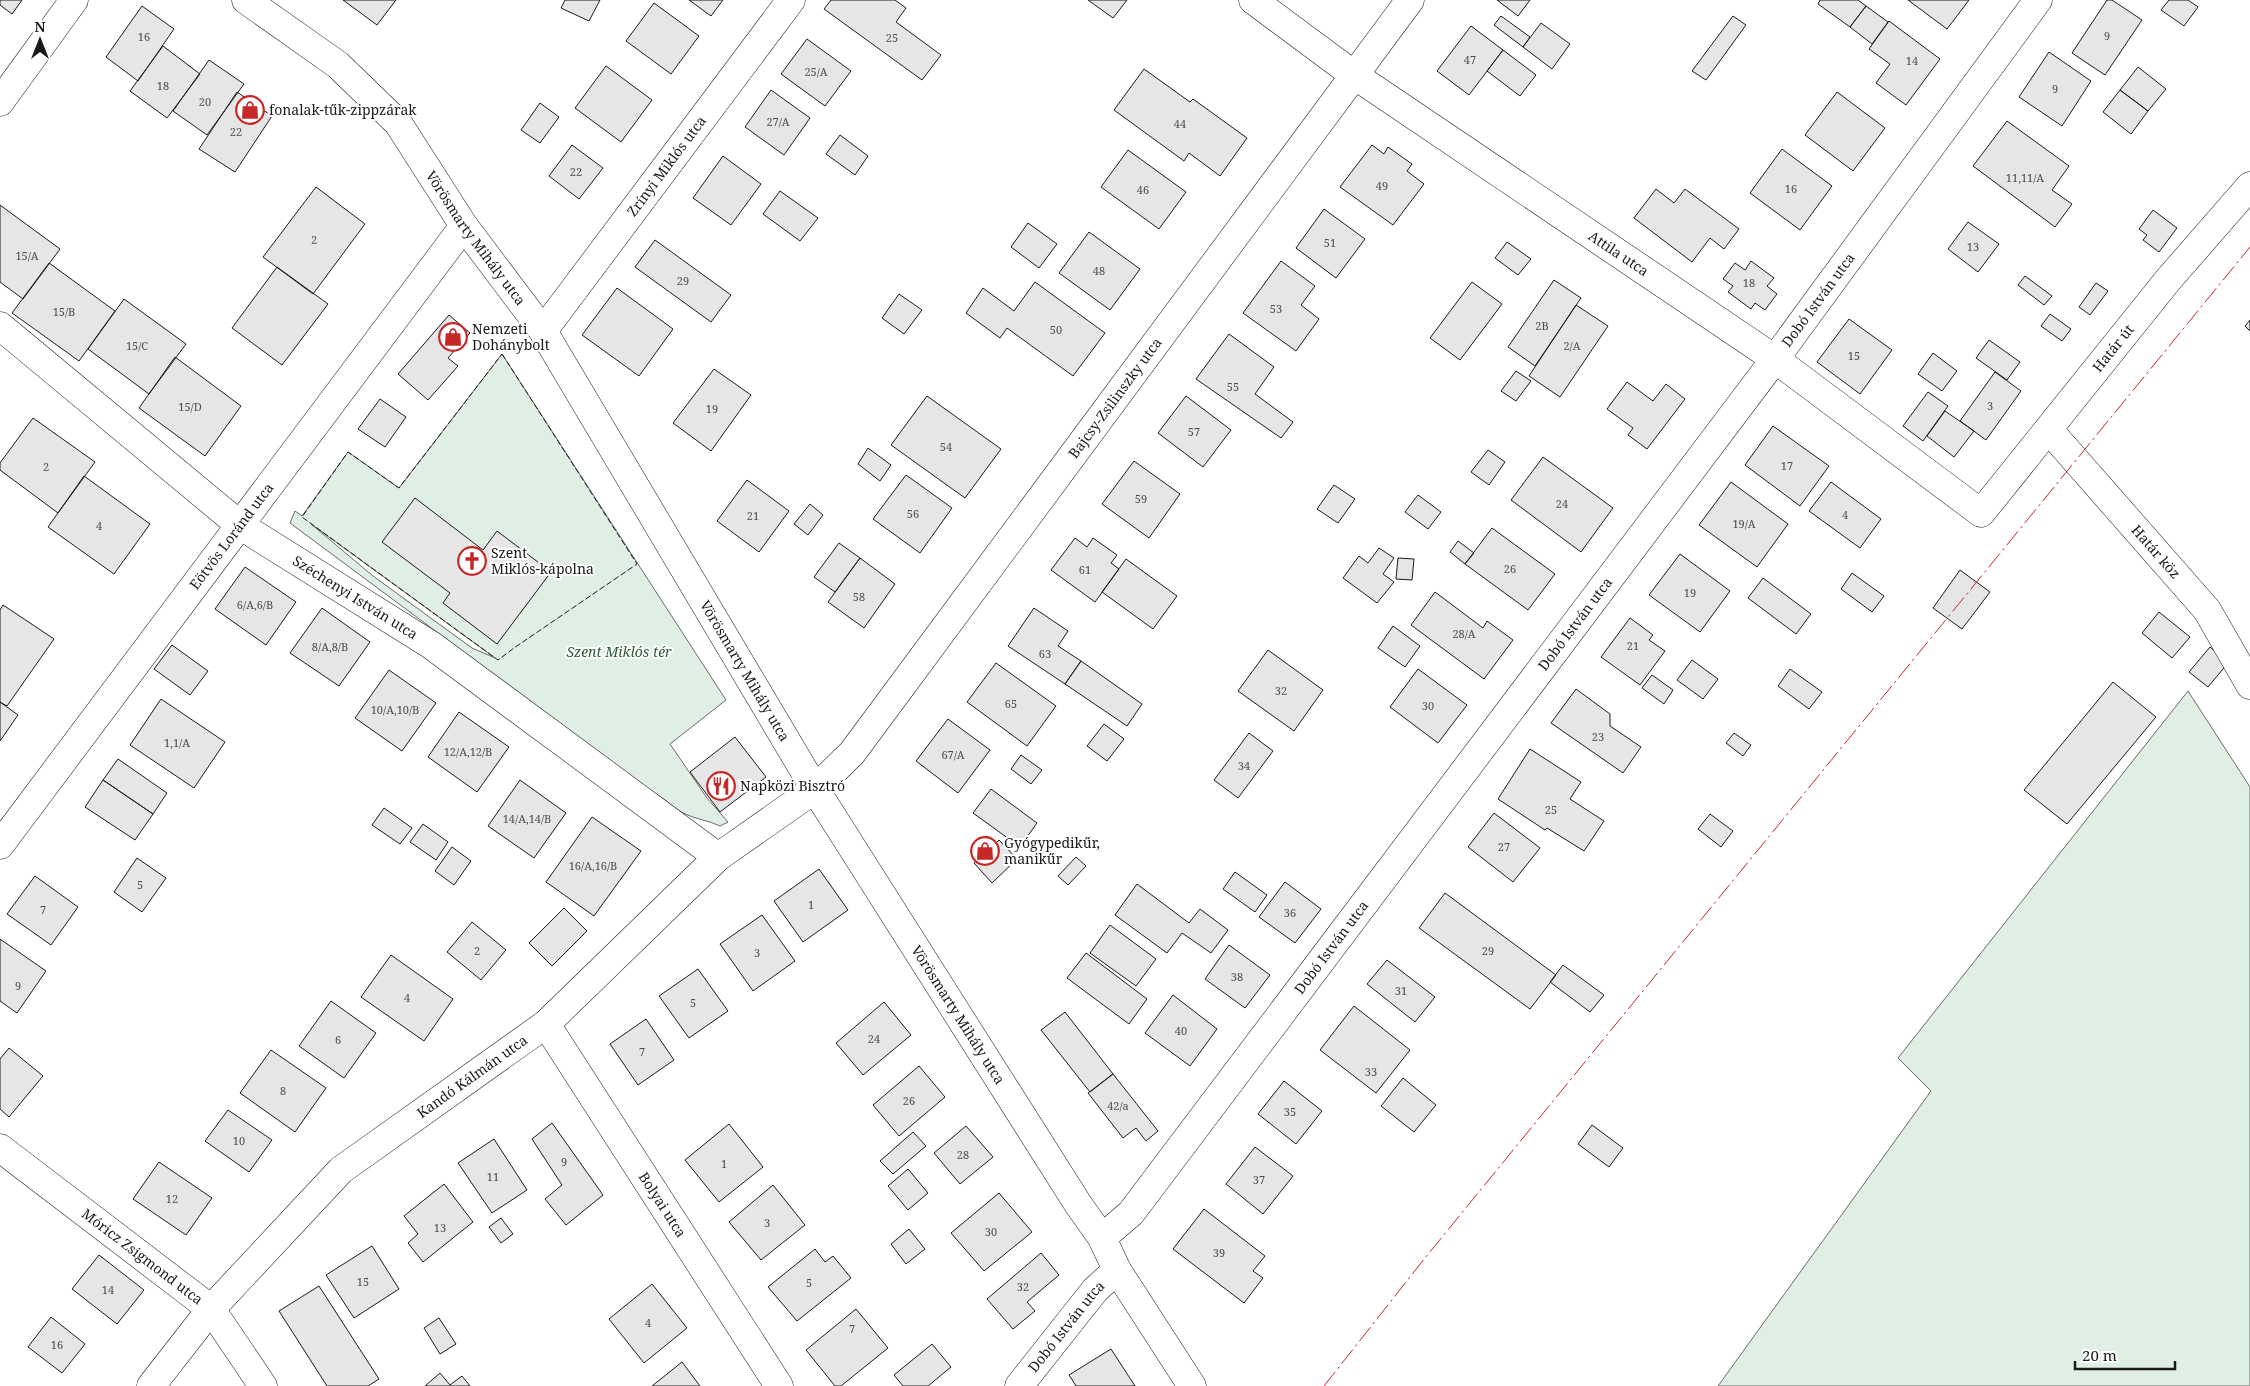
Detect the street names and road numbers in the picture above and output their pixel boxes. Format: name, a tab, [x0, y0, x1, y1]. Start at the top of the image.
street label: Zrínyi Miklós utca	[622, 112, 710, 220]
street label: Vörösmarty Mihály utca	[422, 167, 530, 309]
street label: Attila utca	[1585, 226, 1653, 280]
street label: Dobó István utca	[1777, 249, 1859, 351]
street label: Határ út	[2088, 320, 2138, 376]
street label: Bajcsy-Zsilinszky utca	[1064, 333, 1166, 462]
street label: Eötvös Loránd utca	[185, 479, 277, 593]
street label: Határ köz	[2128, 521, 2185, 582]
street label: Széchenyi István utca	[289, 551, 422, 643]
street label: Dobó István utca	[1533, 573, 1616, 674]
street label: Vörösmarty Mihály utca	[696, 597, 795, 745]
street label: Dobó István utca	[1290, 896, 1372, 998]
street label: Vörösmarty Mihály utca	[907, 941, 1010, 1088]
street label: Kandó Kálmán utca	[413, 1030, 531, 1122]
street label: Bolyai utca	[635, 1168, 691, 1241]
street label: Móricz Zsigmond utca	[78, 1204, 207, 1309]
street label: Dobó István utca	[1023, 1276, 1108, 1376]

